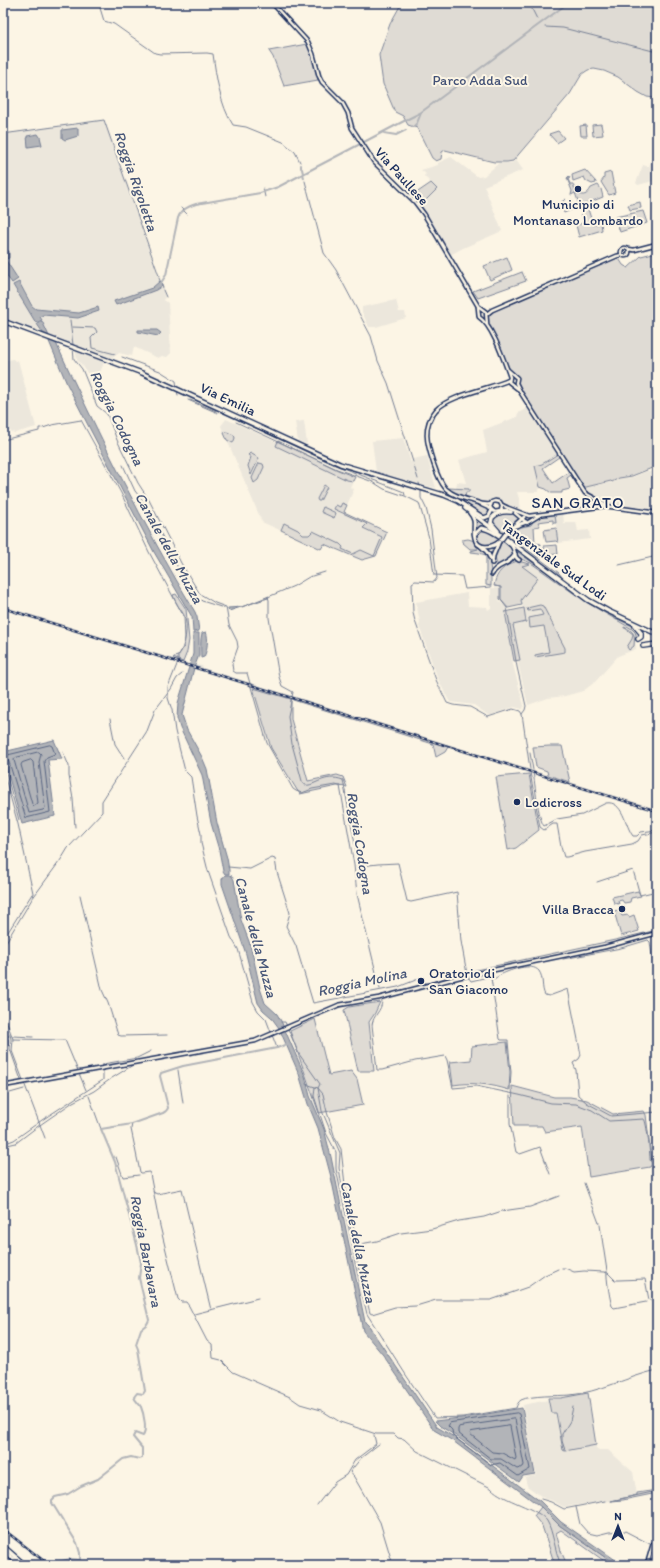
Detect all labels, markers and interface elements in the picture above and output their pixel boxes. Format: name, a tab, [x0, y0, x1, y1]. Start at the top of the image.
park label: Parco Adda Sud	[433, 72, 528, 89]
water label: Roggia Rigoletta	[110, 128, 162, 234]
street label: Via Paullese	[371, 144, 432, 209]
marker: Municipio di Montanaso Lombardo	[573, 184, 583, 194]
place label: Municipio di Montanaso Lombardo	[513, 196, 643, 229]
water label: Roggia Codogna	[86, 368, 148, 469]
street label: Via Emilia	[197, 379, 258, 420]
water label: Canale della Muzza	[131, 489, 207, 607]
district label: SAN GRATO	[531, 493, 625, 512]
street label: Tangenziale Sud Lodi	[498, 516, 610, 604]
water label: Roggia Codogna	[343, 790, 377, 896]
place label: Lodicross	[525, 794, 582, 811]
marker: Lodicross	[512, 797, 522, 807]
water label: Canale della Muzza	[231, 874, 281, 1000]
place label: Villa Bracca	[542, 901, 615, 918]
marker: Villa Bracca	[617, 904, 627, 914]
water label: Roggia Molina	[316, 964, 408, 1000]
place label: Oratorio di San Giacomo	[429, 965, 508, 998]
marker: Oratorio di San Giacomo	[416, 976, 426, 986]
water label: Canale della Muzza	[336, 1179, 380, 1305]
water label: Roggia Barbavara	[126, 1193, 166, 1309]
north arrow	[598, 1506, 638, 1546]
text: N	[614, 1510, 622, 1523]

